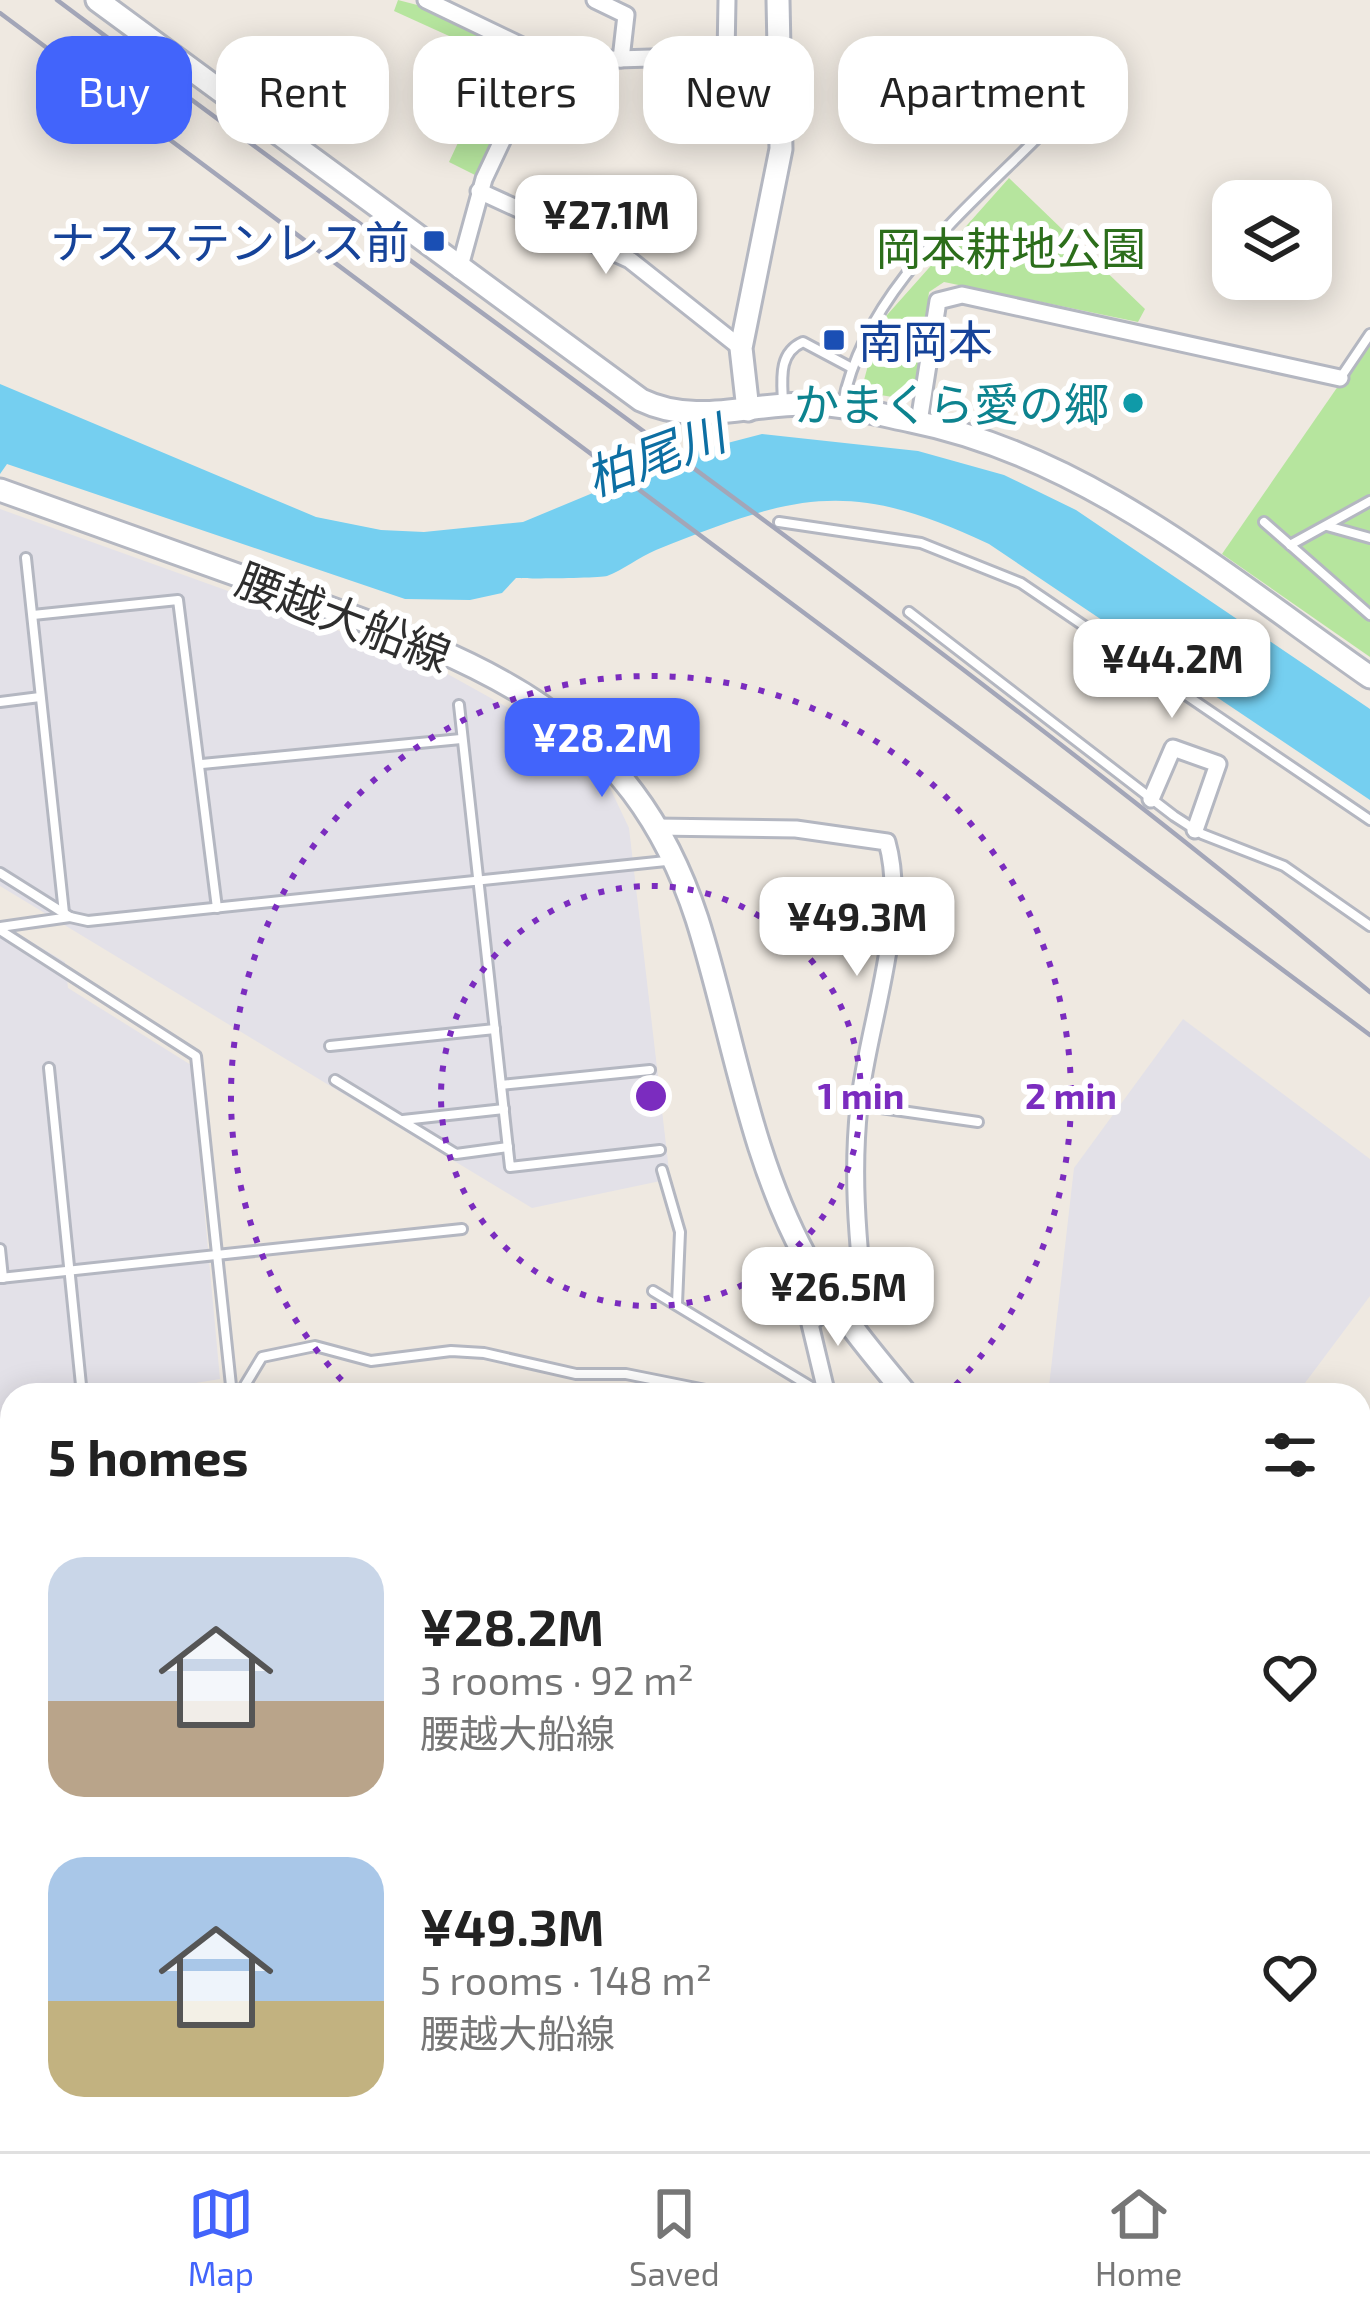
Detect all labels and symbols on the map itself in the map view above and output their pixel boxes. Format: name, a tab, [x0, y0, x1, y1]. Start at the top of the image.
pin: ¥27.1M	[508, 175, 704, 277]
place label: ナスステンレス前	[50, 214, 410, 268]
park label: 岡本耕地公園	[876, 220, 1146, 274]
marker: ナスステンレス前	[421, 228, 447, 254]
place label: 南岡本	[858, 313, 993, 367]
marker: 南岡本	[821, 327, 847, 353]
place label: かまくら愛の郷	[794, 376, 1109, 430]
marker: かまくら愛の郷	[1120, 390, 1146, 416]
water label: 柏尾川	[577, 400, 737, 506]
street label: 腰越大船線	[229, 550, 459, 682]
pin: ¥44.2M	[1074, 619, 1270, 721]
pin: ¥28.2M	[504, 698, 700, 800]
pin: ¥49.3M	[759, 877, 955, 979]
text: 1 min	[818, 1073, 904, 1116]
text: 2 min	[1025, 1073, 1117, 1116]
centre of rings	[630, 1075, 672, 1117]
pin: ¥26.5M	[740, 1247, 936, 1349]

